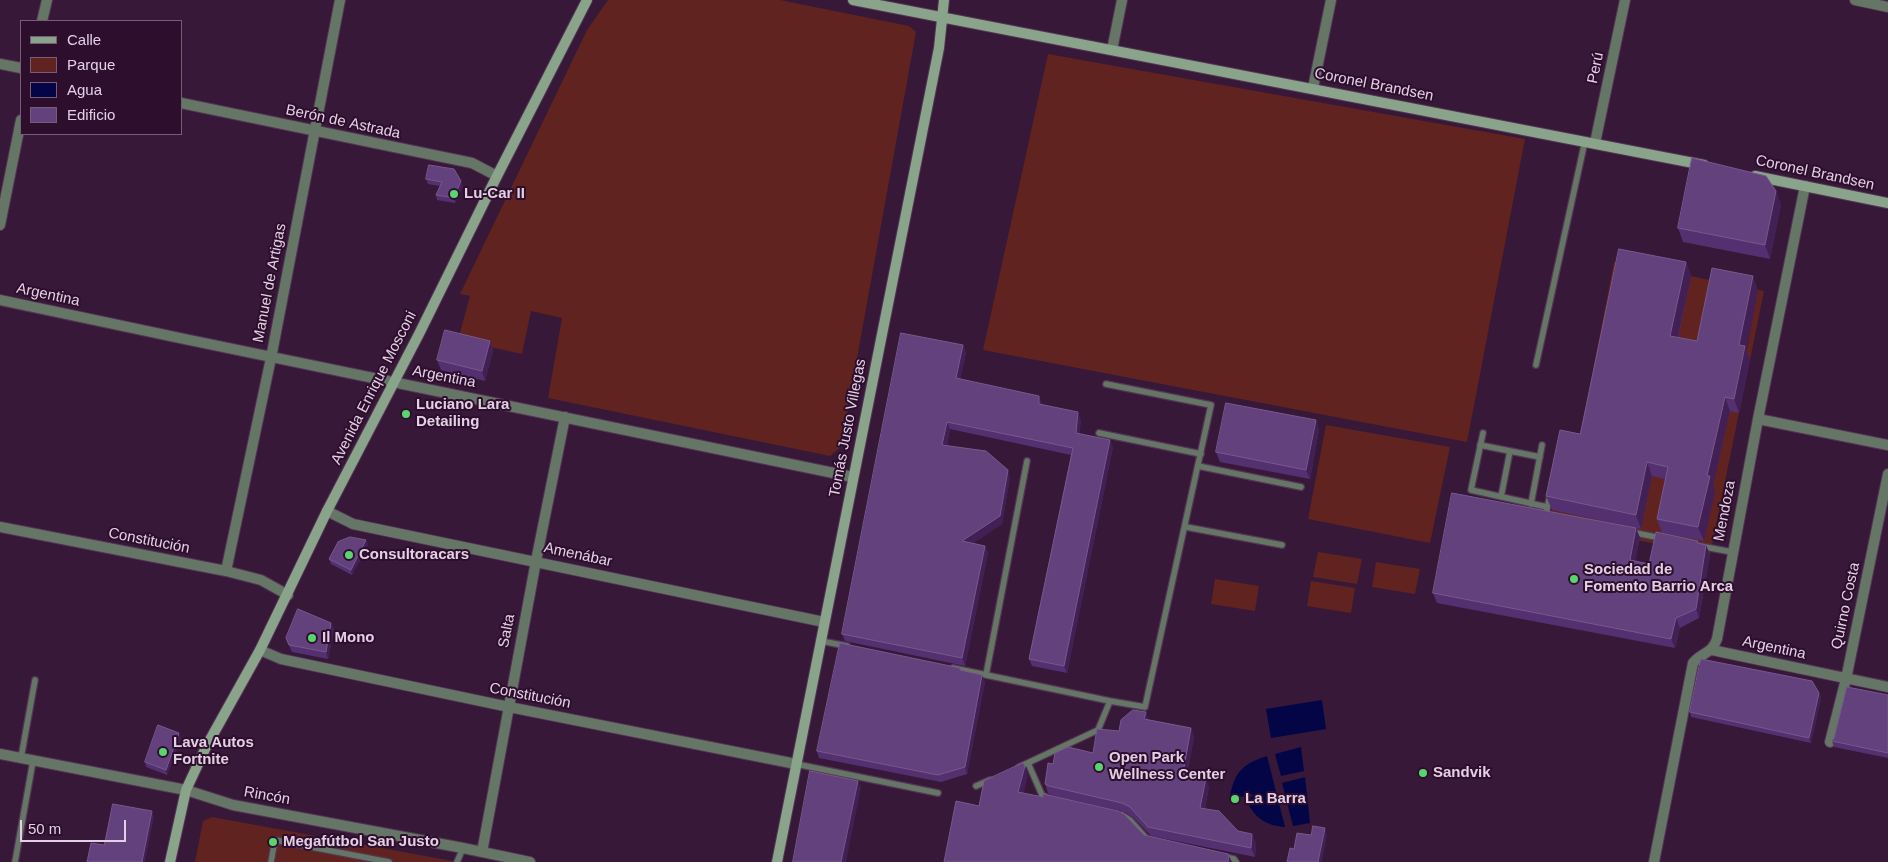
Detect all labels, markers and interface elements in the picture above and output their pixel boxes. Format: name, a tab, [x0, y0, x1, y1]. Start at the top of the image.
legend	[20, 20, 182, 135]
text: Calle	[67, 31, 101, 48]
street label: Perú	[1584, 51, 1608, 85]
text: Parque	[67, 56, 115, 73]
street label: Coronel Brandsen	[1313, 65, 1435, 105]
text: Agua	[67, 81, 102, 98]
street label: Berón de Astrada	[284, 101, 402, 143]
text: Edificio	[67, 106, 115, 123]
street label: Coronel Brandsen	[1754, 152, 1876, 194]
place label: Lu-Car II	[464, 185, 525, 203]
marker: Lu-Car II	[448, 188, 460, 200]
street label: Manuel de Artigas	[250, 222, 290, 344]
street label: Argentina	[15, 280, 81, 310]
street label: Avenida Enrique Mosconi	[327, 308, 421, 468]
street label: Tomás Justo Villegas	[826, 357, 870, 499]
street label: Argentina	[411, 362, 477, 392]
place label: Luciano Lara Detailing	[416, 396, 509, 431]
marker: Luciano Lara Detailing	[400, 408, 412, 420]
street label: Mendoza	[1710, 479, 1740, 543]
street label: Constitución	[107, 524, 191, 558]
street label: Amenábar	[542, 539, 614, 571]
place label: Consultoracars	[359, 546, 469, 564]
marker: Consultoracars	[343, 549, 355, 561]
place label: Sociedad de Fomento Barrio Arca	[1584, 561, 1733, 596]
street label: Quirno Costa	[1828, 561, 1864, 651]
marker: Sociedad de Fomento Barrio Arca	[1568, 573, 1580, 585]
street label: Salta	[495, 613, 519, 649]
place label: Il Mono	[322, 629, 374, 647]
marker: Il Mono	[306, 632, 318, 644]
street label: Argentina	[1741, 633, 1807, 663]
street label: Constitución	[488, 679, 572, 713]
place label: Lava Autos Fortnite	[173, 734, 254, 769]
marker: Lava Autos Fortnite	[157, 746, 169, 758]
place label: Open Park Wellness Center	[1109, 749, 1225, 784]
marker: Open Park Wellness Center	[1093, 761, 1105, 773]
place label: Sandvik	[1433, 764, 1491, 782]
marker: Sandvik	[1417, 767, 1429, 779]
street label: Rincón	[242, 783, 292, 809]
place label: La Barra	[1245, 790, 1306, 808]
marker: La Barra	[1229, 793, 1241, 805]
scale bar	[22, 810, 129, 842]
text: 50 m	[28, 820, 61, 837]
place label: Megafútbol San Justo	[283, 833, 439, 851]
marker: Megafútbol San Justo	[267, 836, 279, 848]

